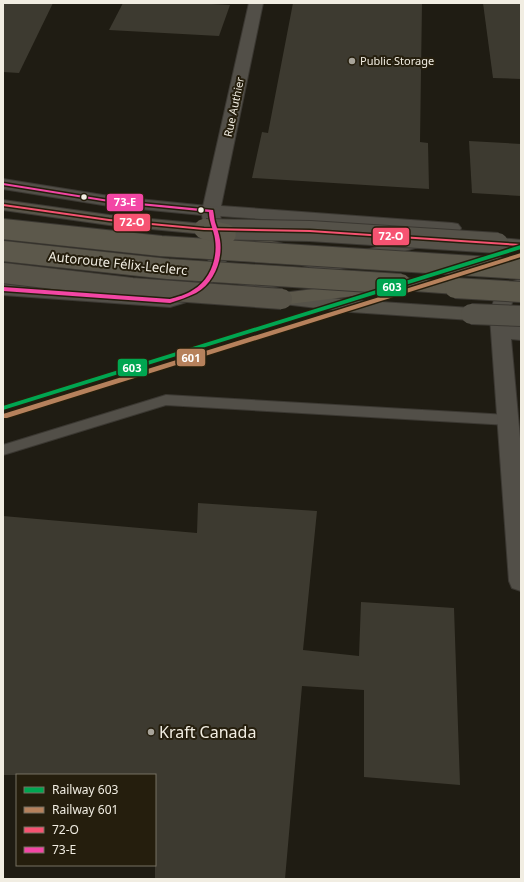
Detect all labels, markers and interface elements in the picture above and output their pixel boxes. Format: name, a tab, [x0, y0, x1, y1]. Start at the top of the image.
place label: Public Storage	[360, 53, 434, 68]
marker: Public Storage	[347, 56, 357, 66]
street label: Rue Authier	[220, 75, 247, 138]
unlabelled marker	[79, 192, 89, 202]
line badge: 73-E	[106, 193, 144, 212]
text: 73-E	[114, 194, 136, 209]
unlabelled marker	[196, 205, 206, 215]
line badge: 72-O	[113, 213, 151, 232]
text: 72-O	[120, 214, 145, 229]
line badge: 72-O	[372, 227, 410, 246]
text: 72-O	[379, 228, 404, 243]
street label: Autoroute Félix-Leclerc	[48, 247, 188, 279]
line badge: 603	[376, 278, 407, 297]
text: 603	[383, 279, 401, 294]
line badge: 601	[176, 348, 206, 367]
text: 601	[182, 350, 200, 365]
line badge: 603	[117, 358, 148, 377]
text: 603	[123, 360, 141, 375]
place label: Kraft Canada	[159, 721, 256, 743]
marker: Kraft Canada	[146, 727, 156, 737]
legend	[16, 774, 156, 866]
text: Railway 603	[52, 781, 119, 798]
text: Railway 601	[52, 801, 118, 818]
text: 72-O	[52, 821, 79, 838]
text: 73-E	[52, 841, 76, 858]

